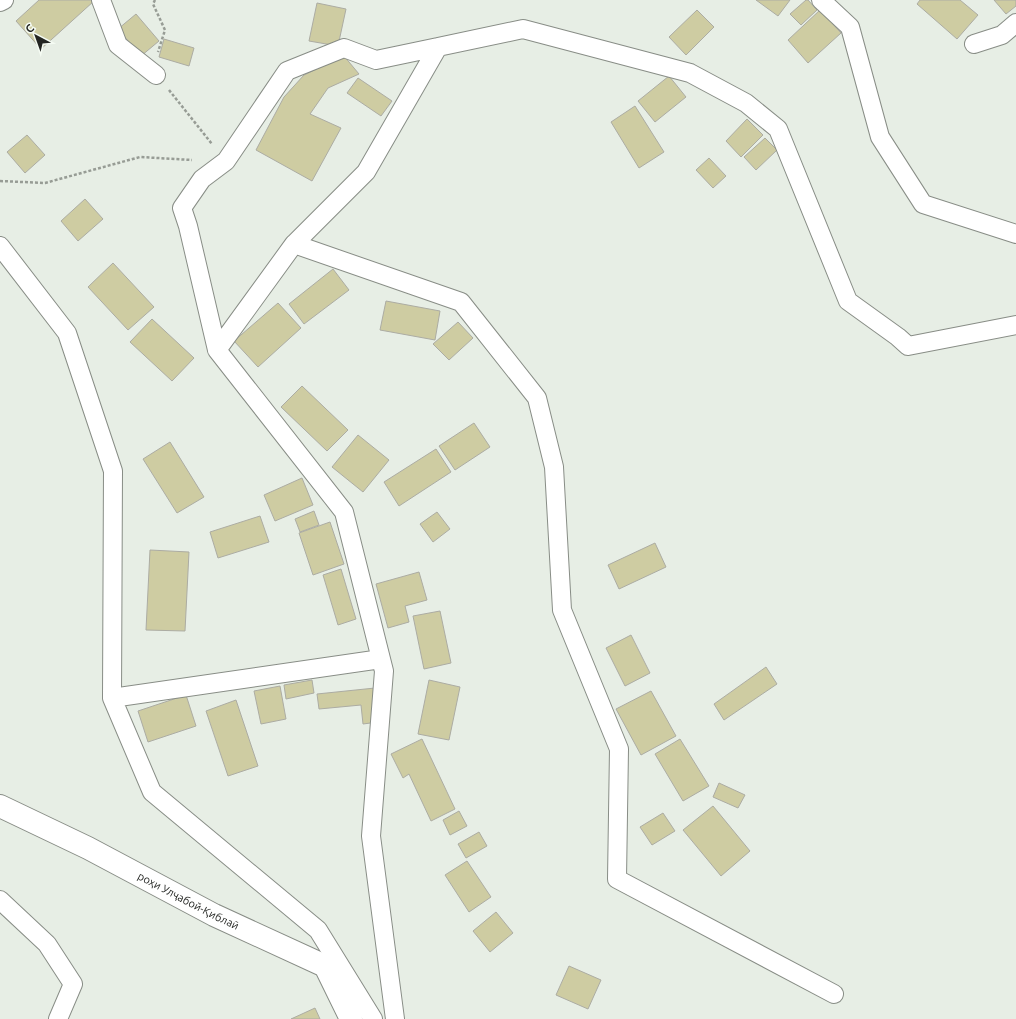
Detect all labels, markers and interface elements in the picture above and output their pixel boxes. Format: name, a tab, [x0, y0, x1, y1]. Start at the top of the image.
north arrow	[16, 16, 56, 56]
text: С	[23, 22, 36, 35]
street label: роҳи Улҷабой-Қиблаӣ	[136, 870, 241, 932]

